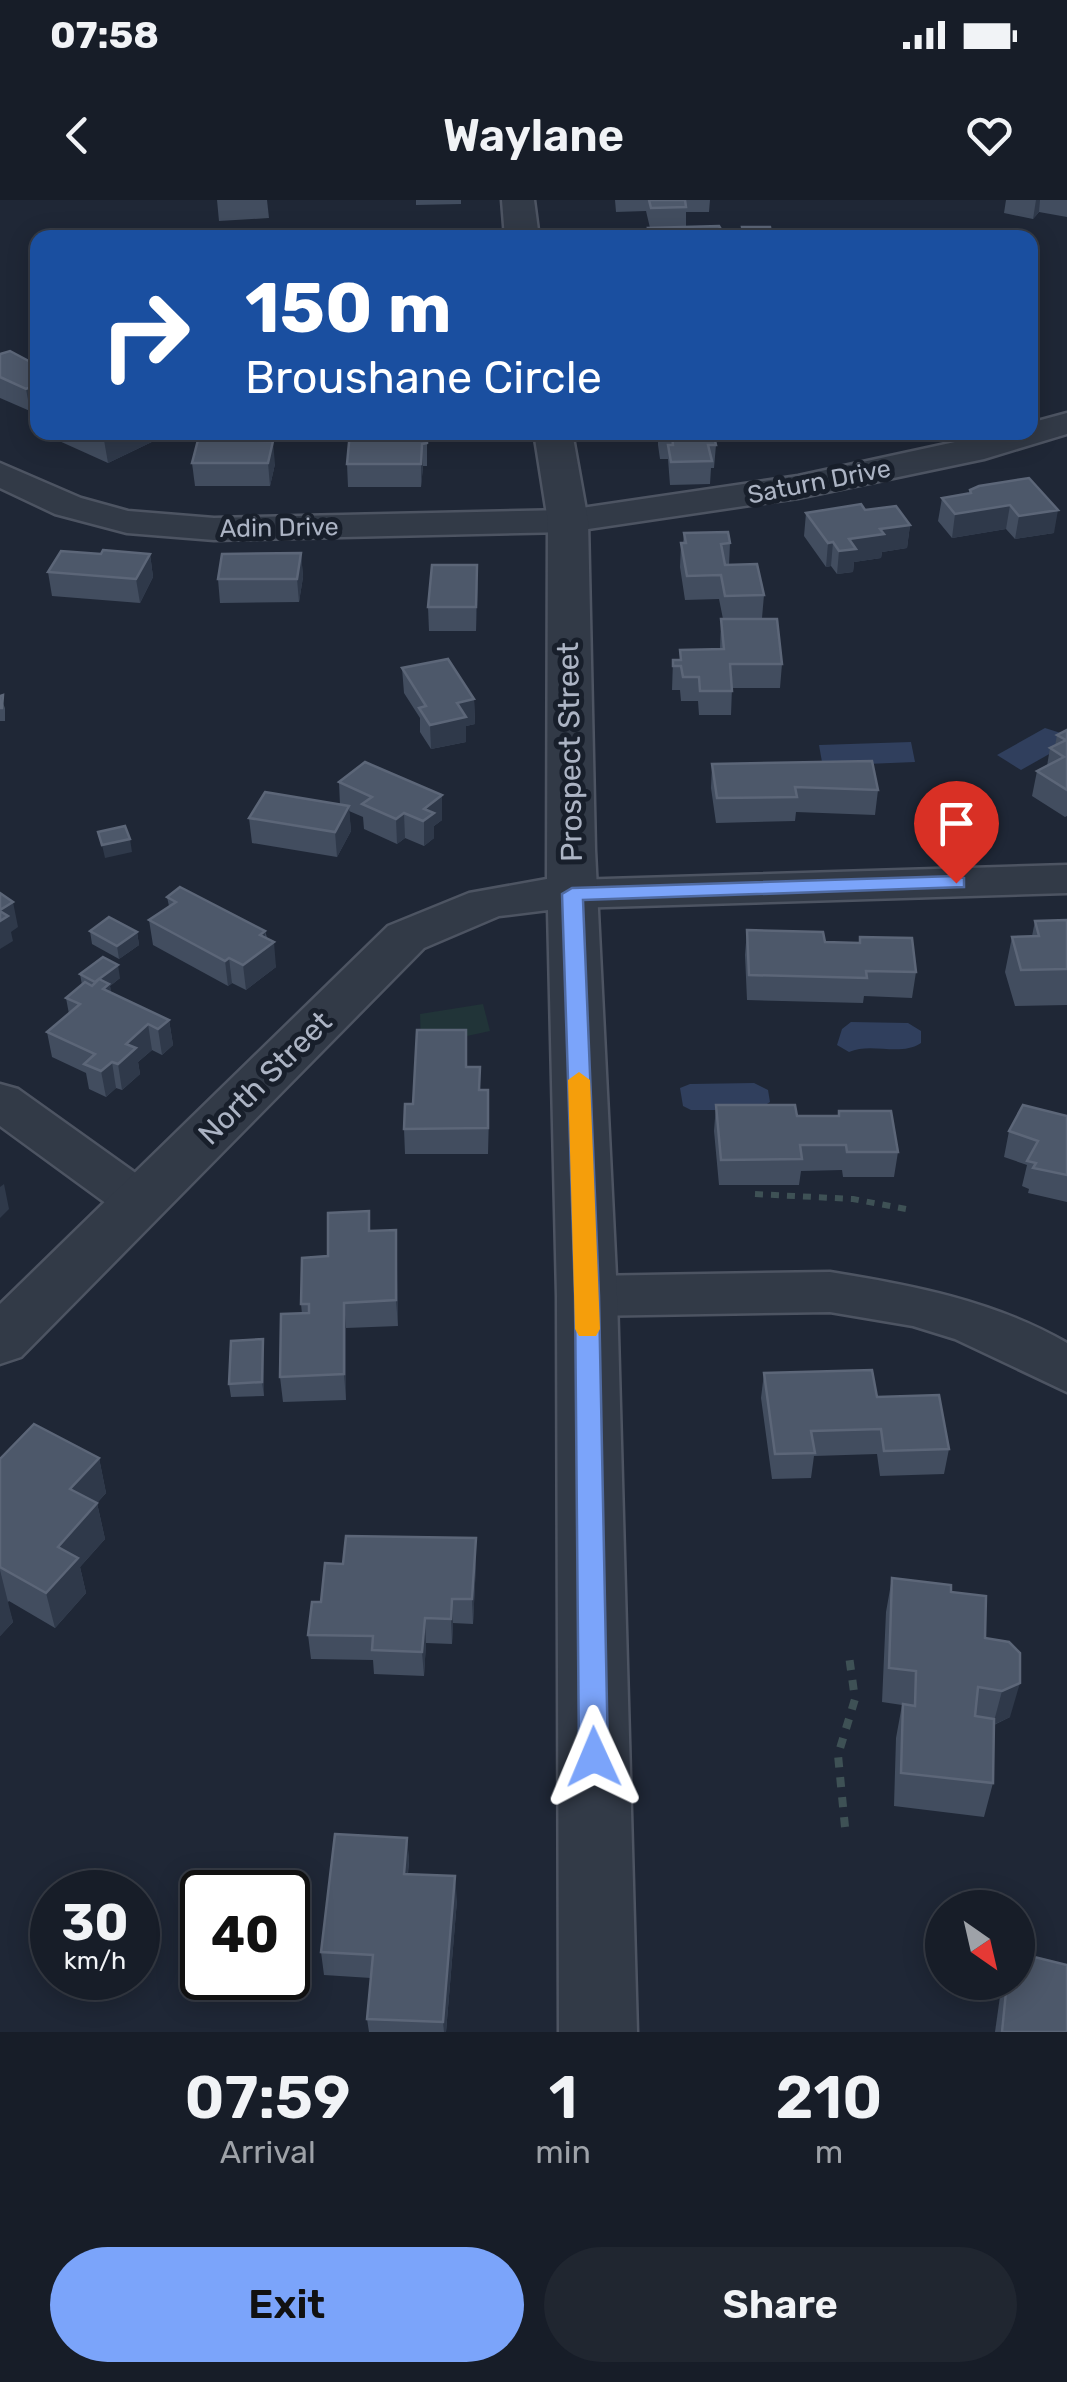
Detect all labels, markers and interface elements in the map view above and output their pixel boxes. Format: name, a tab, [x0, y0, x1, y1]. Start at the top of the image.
text: 07:58	[50, 12, 159, 58]
icon: back	[50, 108, 105, 163]
icon: heart	[962, 108, 1017, 163]
text: Waylane	[443, 109, 624, 162]
text: 150 m	[245, 267, 452, 350]
icon: right	[80, 270, 210, 400]
text: Broushane Circle	[245, 351, 602, 404]
street label: Saturn Drive	[745, 453, 893, 510]
street label: Adin Drive	[219, 512, 339, 543]
street label: Prospect Street	[550, 641, 590, 862]
pin	[914, 781, 999, 884]
icon: arrive	[929, 796, 984, 851]
street label: North Street	[191, 1004, 339, 1152]
position arrow	[542, 1705, 646, 1809]
speed limit sign: 40	[180, 1870, 310, 2000]
north arrow	[925, 1890, 1035, 2000]
map controls	[925, 1890, 1035, 2000]
text: 30	[62, 1893, 128, 1953]
text: km/h	[64, 1946, 126, 1975]
text: 07:59	[185, 2062, 351, 2133]
text: 1	[549, 2062, 578, 2133]
text: 210	[776, 2062, 882, 2133]
text: Arrival	[220, 2133, 316, 2171]
text: min	[535, 2133, 591, 2171]
text: m	[815, 2133, 843, 2171]
button: Exit	[50, 2247, 524, 2362]
button: Share	[544, 2247, 1017, 2362]

